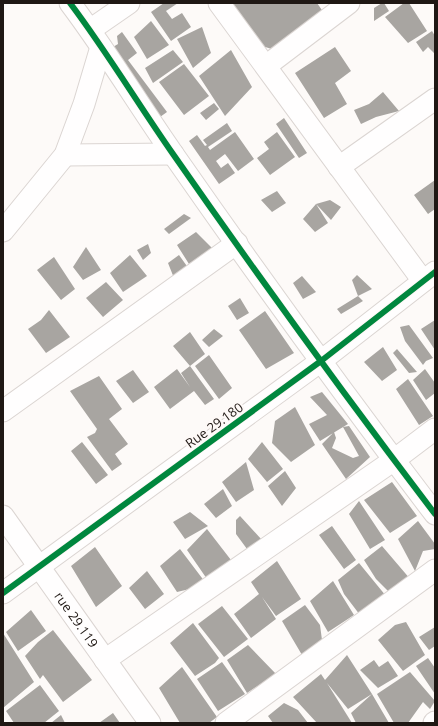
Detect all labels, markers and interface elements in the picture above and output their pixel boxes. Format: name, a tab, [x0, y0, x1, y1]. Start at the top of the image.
street label: Rue 29.180	[182, 398, 246, 452]
street label: rue 29.119	[50, 588, 103, 651]

